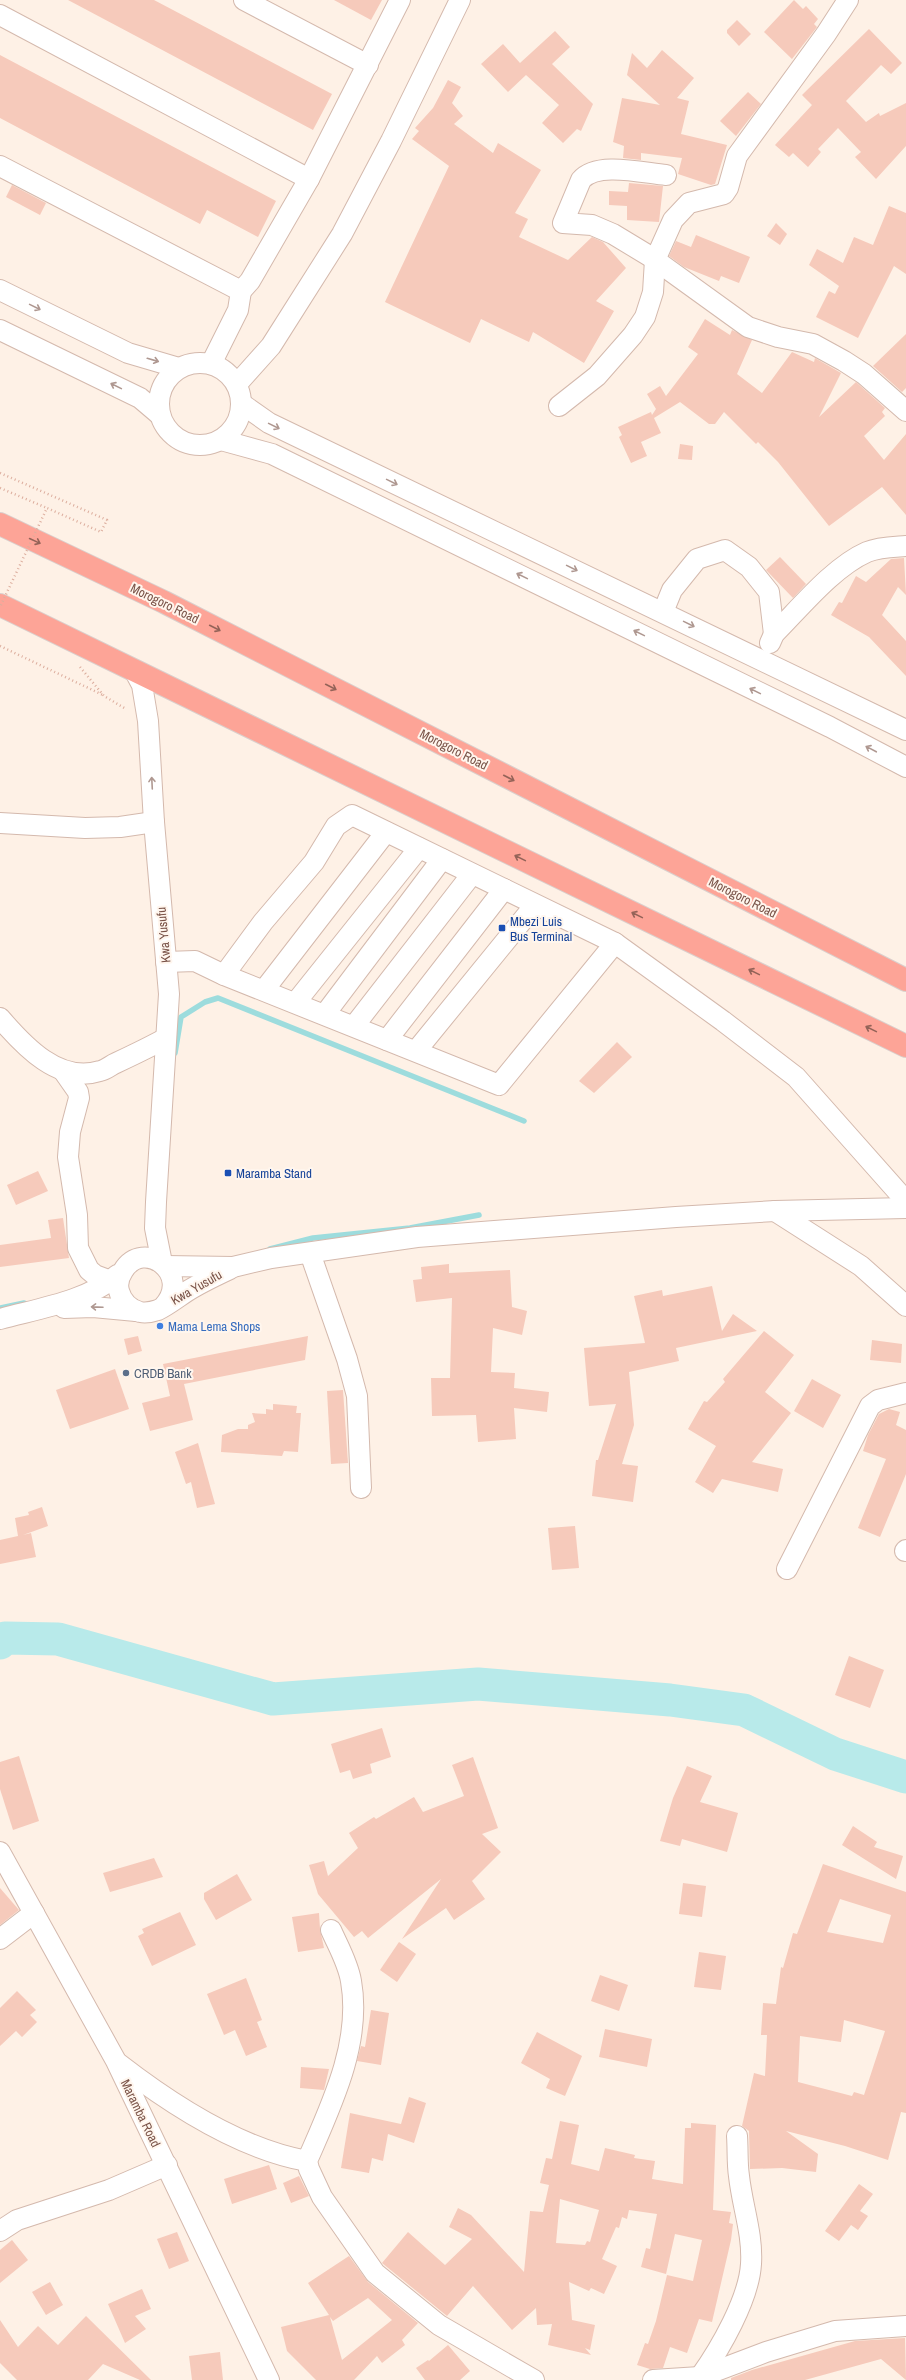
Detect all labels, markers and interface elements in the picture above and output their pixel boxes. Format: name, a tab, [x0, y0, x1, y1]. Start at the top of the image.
one-way arrow	[29, 304, 41, 311]
one-way arrow	[147, 357, 160, 364]
one-way arrow	[110, 382, 122, 389]
one-way arrow	[268, 423, 280, 430]
one-way arrow	[385, 479, 397, 486]
one-way arrow	[29, 538, 41, 545]
one-way arrow	[566, 565, 578, 572]
one-way arrow	[516, 572, 528, 579]
street label: Morogoro Road	[128, 580, 202, 627]
one-way arrow	[683, 621, 695, 628]
one-way arrow	[209, 625, 221, 632]
one-way arrow	[633, 629, 645, 636]
one-way arrow	[325, 684, 337, 691]
one-way arrow	[750, 687, 762, 694]
street label: Morogoro Road	[417, 725, 491, 774]
one-way arrow	[866, 745, 878, 752]
one-way arrow	[503, 774, 515, 782]
one-way arrow	[148, 777, 155, 790]
one-way arrow	[515, 854, 527, 861]
street label: Morogoro Road	[706, 873, 780, 922]
street label: Kwa Yusufu	[153, 906, 174, 964]
one-way arrow	[632, 911, 644, 918]
place label: Mbezi Luis Bus Terminal	[510, 913, 572, 945]
marker: Mbezi Luis Bus Terminal	[497, 923, 507, 933]
one-way arrow	[748, 968, 760, 975]
one-way arrow	[865, 1025, 877, 1032]
place label: Maramba Stand	[236, 1165, 312, 1182]
marker: Maramba Stand	[223, 1168, 233, 1178]
street label: Kwa Yusufu	[168, 1266, 225, 1309]
one-way arrow	[91, 1304, 104, 1311]
place label: Mama Lema Shops	[168, 1318, 260, 1335]
marker: Mama Lema Shops	[155, 1321, 165, 1331]
place label: CRDB Bank	[134, 1365, 192, 1382]
marker: CRDB Bank	[121, 1368, 131, 1378]
street label: Maramba Road	[117, 2076, 164, 2150]

